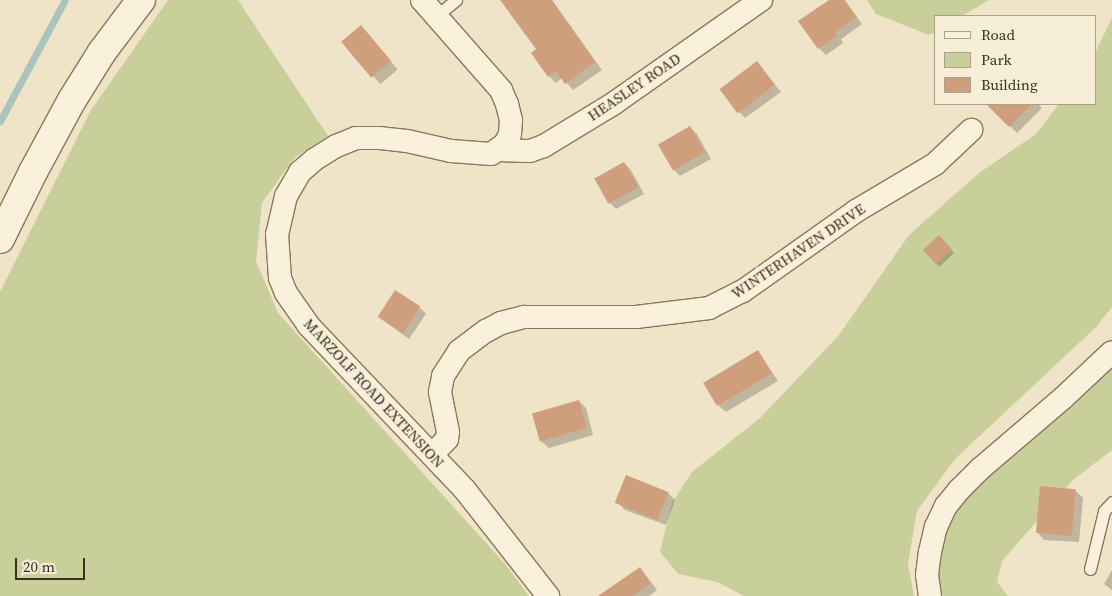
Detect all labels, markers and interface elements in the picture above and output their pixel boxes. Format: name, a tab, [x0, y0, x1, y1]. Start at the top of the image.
legend	[934, 15, 1097, 105]
text: Road	[981, 24, 1015, 45]
street label: HEASLEY ROAD	[584, 49, 684, 125]
text: Park	[981, 49, 1012, 70]
text: Building	[981, 74, 1038, 95]
street label: WINTERHAVEN DRIVE	[728, 200, 868, 302]
street label: MARZOLF ROAD EXTENSION	[300, 315, 448, 471]
scale bar	[18, 548, 88, 580]
text: 20 m	[23, 556, 55, 577]

